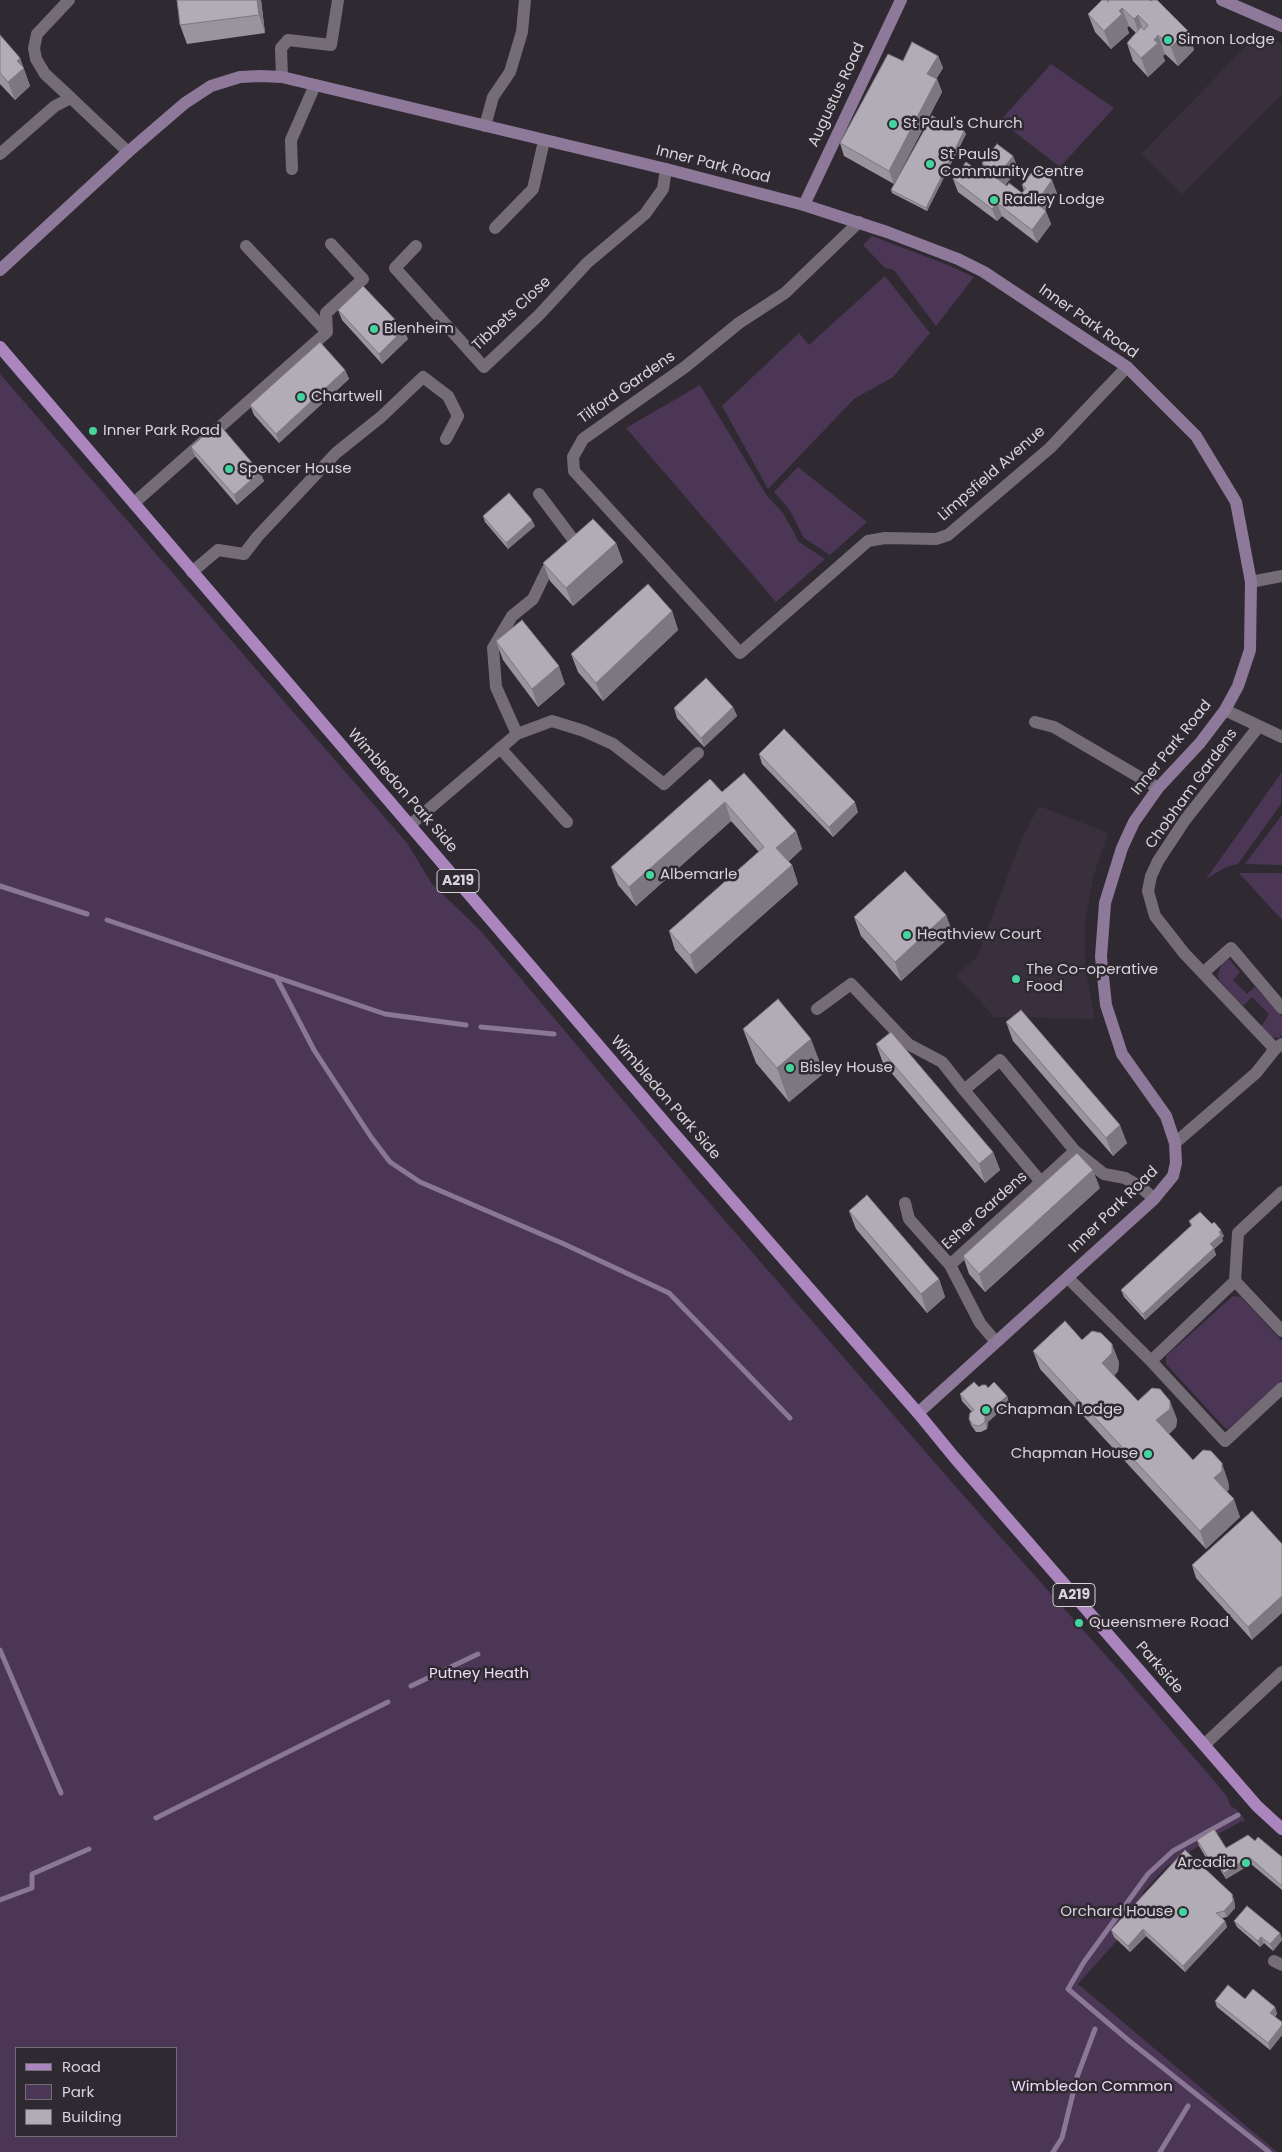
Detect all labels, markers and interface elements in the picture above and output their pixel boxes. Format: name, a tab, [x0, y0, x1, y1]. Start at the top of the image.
place label: Simon Lodge	[1178, 31, 1275, 49]
marker: Simon Lodge	[1162, 34, 1174, 46]
street label: Augustus Road	[805, 40, 869, 150]
place label: St Paul's Church	[903, 115, 1023, 133]
marker: St Paul's Church	[887, 118, 899, 130]
street label: Inner Park Road	[654, 142, 772, 188]
place label: St Pauls Community Centre	[940, 146, 1084, 181]
marker: St Pauls Community Centre	[924, 158, 936, 170]
place label: Radley Lodge	[1004, 191, 1104, 209]
marker: Radley Lodge	[988, 194, 1000, 206]
street label: Tibbets Close	[469, 273, 555, 355]
street label: Inner Park Road	[1035, 281, 1141, 363]
place label: Blenheim	[384, 320, 454, 338]
marker: Blenheim	[368, 323, 380, 335]
street label: Tilford Gardens	[575, 348, 679, 428]
place label: Chartwell	[311, 388, 382, 406]
marker: Chartwell	[295, 391, 307, 403]
place label: Inner Park Road	[103, 422, 220, 440]
street label: Limpsfield Avenue	[935, 423, 1049, 525]
marker: Inner Park Road	[87, 425, 99, 437]
place label: Spencer House	[239, 460, 352, 478]
marker: Spencer House	[223, 463, 235, 475]
street label: Inner Park Road	[1128, 697, 1216, 799]
street label: Wimbledon Park Side	[343, 725, 461, 857]
street label: Chobham Gardens	[1142, 725, 1242, 853]
place label: Albemarle	[660, 866, 737, 884]
road number: A219	[437, 869, 479, 892]
marker: Albemarle	[644, 869, 656, 881]
place label: Heathview Court	[917, 926, 1041, 944]
marker: Heathview Court	[901, 929, 913, 941]
place label: The Co-operative Food	[1026, 961, 1158, 996]
marker: The Co-operative Food	[1010, 973, 1022, 985]
street label: Wimbledon Park Side	[606, 1032, 724, 1164]
place label: Bisley House	[800, 1059, 893, 1077]
marker: Bisley House	[784, 1062, 796, 1074]
street label: Inner Park Road	[1066, 1163, 1162, 1257]
street label: Esher Gardens	[939, 1168, 1031, 1254]
place label: Chapman Lodge	[996, 1401, 1122, 1419]
marker: Chapman Lodge	[980, 1404, 992, 1416]
place label: Chapman House	[1011, 1445, 1138, 1463]
marker: Chapman House	[1142, 1448, 1154, 1460]
road number: A219	[1053, 1584, 1095, 1606]
place label: Queensmere Road	[1089, 1614, 1229, 1632]
marker: Queensmere Road	[1073, 1617, 1085, 1629]
street label: Parkside	[1132, 1638, 1186, 1698]
park label: Putney Heath	[429, 1665, 529, 1683]
place label: Arcadia	[1177, 1854, 1236, 1872]
marker: Arcadia	[1240, 1857, 1252, 1869]
place label: Orchard House	[1060, 1903, 1173, 1921]
marker: Orchard House	[1177, 1906, 1189, 1918]
legend	[15, 2047, 178, 2137]
text: Road	[62, 2056, 101, 2077]
park label: Wimbledon Common	[1011, 2078, 1173, 2096]
text: Park	[62, 2081, 94, 2102]
text: Building	[62, 2106, 122, 2127]

